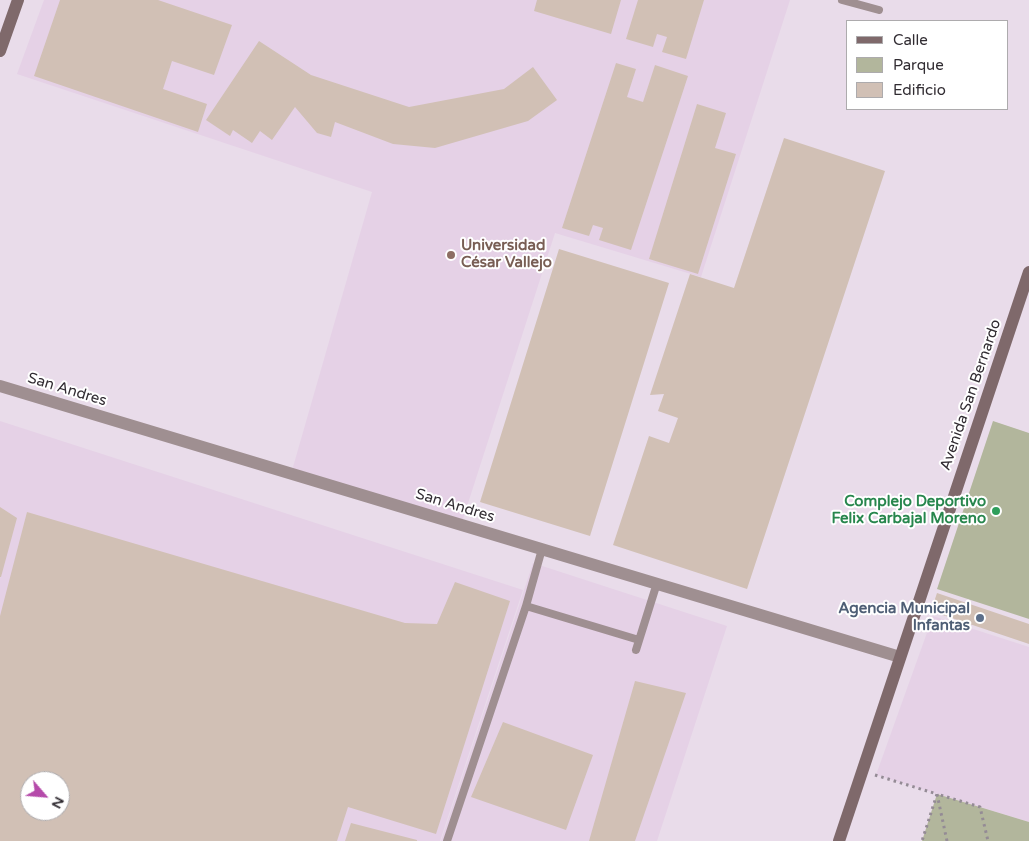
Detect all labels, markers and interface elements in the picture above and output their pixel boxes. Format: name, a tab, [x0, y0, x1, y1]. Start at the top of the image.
legend	[846, 20, 1009, 110]
text: Calle	[893, 31, 928, 49]
text: Parque	[893, 56, 944, 74]
text: Edificio	[893, 81, 946, 99]
place label: Universidad César Vallejo	[461, 237, 552, 272]
marker: Universidad César Vallejo	[445, 249, 457, 261]
street label: Avenida San Bernardo	[937, 317, 1005, 473]
street label: San Andres	[25, 369, 109, 411]
street label: San Andres	[413, 485, 497, 527]
place label: Complejo Deportivo Felix Carbajal Moreno	[831, 493, 986, 528]
marker: Complejo Deportivo Felix Carbajal Moreno	[990, 505, 1002, 517]
place label: Agencia Municipal Infantas	[838, 600, 970, 635]
marker: Agencia Municipal Infantas	[974, 612, 986, 624]
north arrow	[20, 771, 70, 821]
text: N	[48, 794, 68, 811]

